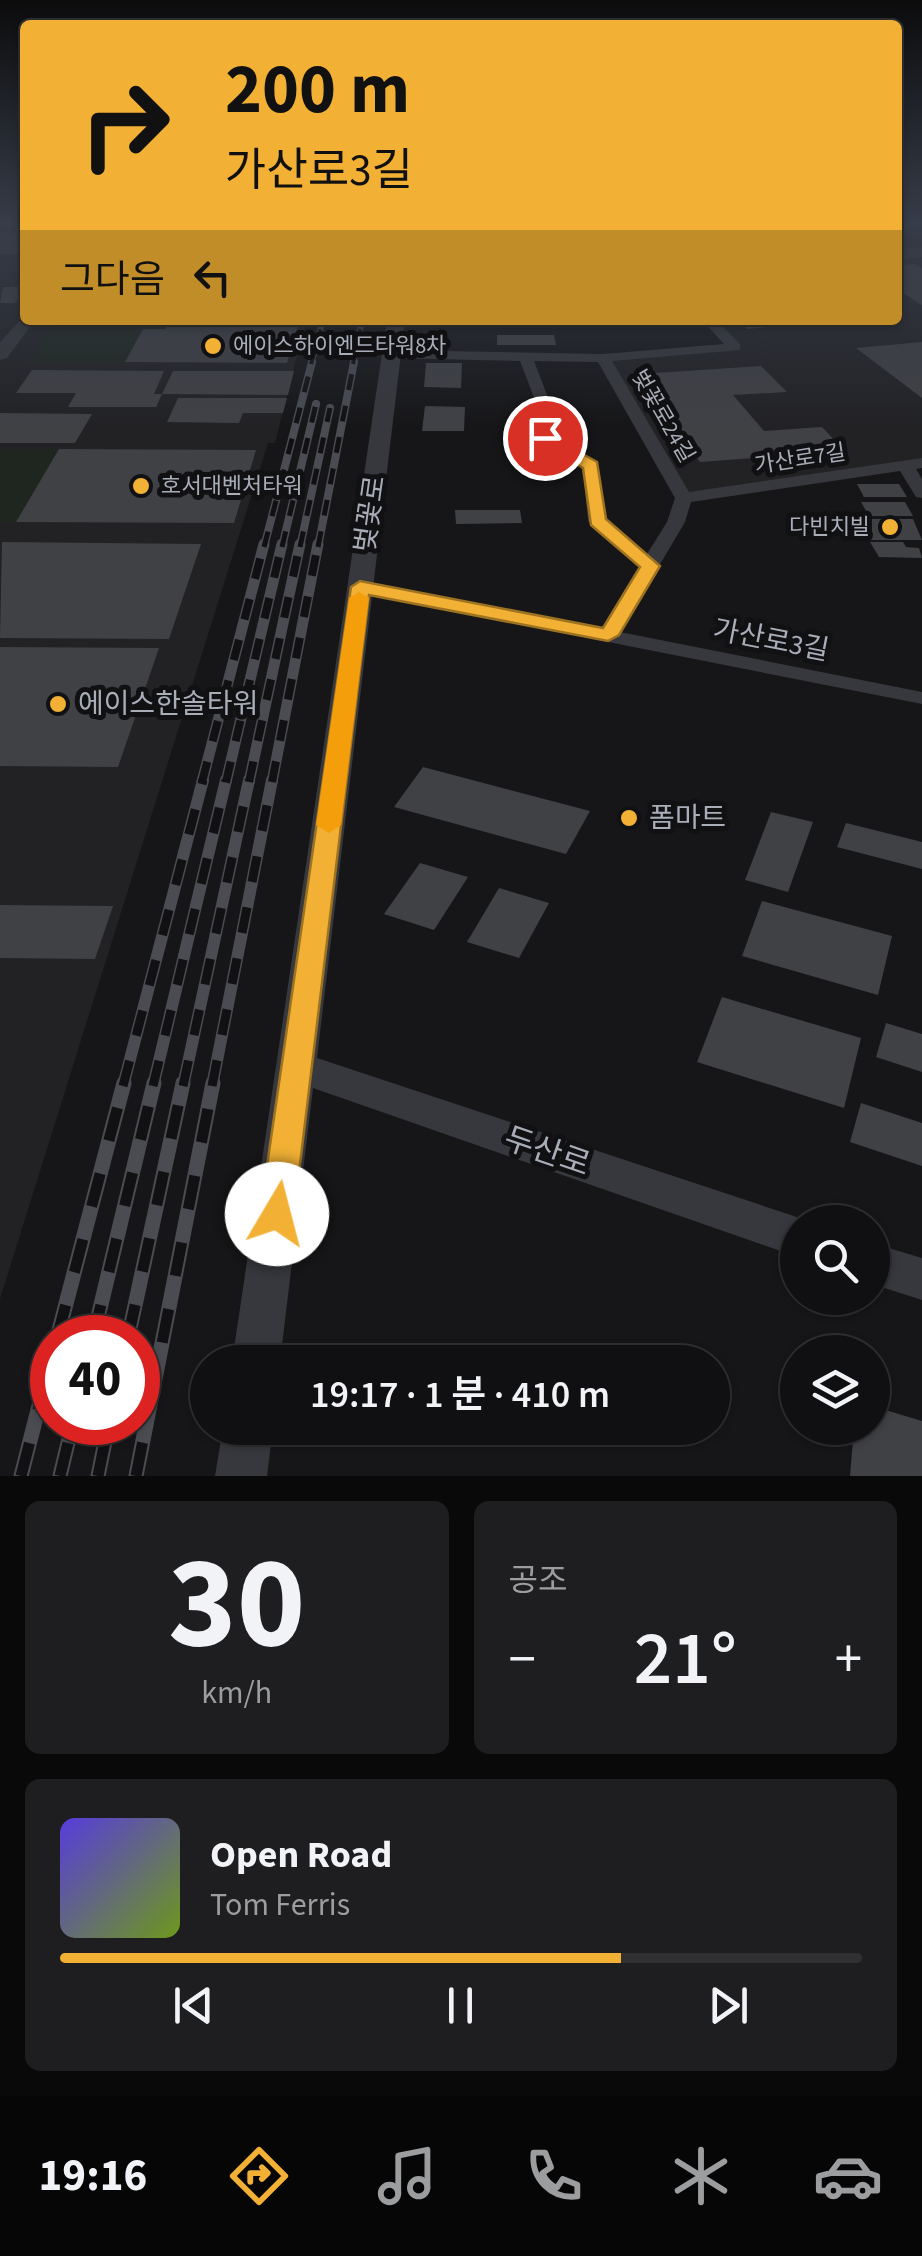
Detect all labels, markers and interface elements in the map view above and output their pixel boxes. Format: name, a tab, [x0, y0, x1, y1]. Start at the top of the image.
text: 200 m	[225, 40, 410, 140]
icon: right	[60, 60, 190, 190]
text: 가산로3길	[225, 139, 413, 203]
icon: left	[185, 250, 240, 305]
text: 그다음	[60, 253, 165, 307]
place label: 에이스하이엔드타워8차	[233, 330, 446, 362]
marker: 에이스하이엔드타워8차	[202, 335, 224, 357]
street label: 벚꽃로24길	[623, 363, 703, 469]
pin	[503, 396, 588, 481]
icon: arrive	[518, 411, 573, 466]
street label: 가산로7길	[752, 436, 848, 482]
place label: 호서대벤처타워	[161, 470, 303, 502]
street label: 벚꽃로	[345, 473, 395, 555]
marker: 호서대벤처타워	[130, 475, 152, 497]
place label: 다빈치빌	[789, 511, 870, 543]
marker: 다빈치빌	[879, 516, 901, 538]
street label: 가산로3길	[710, 609, 832, 671]
place label: 에이스한솔타워	[78, 684, 258, 724]
marker: 에이스한솔타워	[47, 693, 69, 715]
place label: 폼마트	[649, 798, 726, 838]
marker: 폼마트	[618, 807, 640, 829]
street label: 두산로	[498, 1116, 596, 1188]
position arrow	[225, 1162, 329, 1266]
map controls	[780, 1205, 890, 1445]
button: search	[780, 1205, 890, 1315]
speed limit sign: 40	[30, 1315, 160, 1445]
button: layers	[780, 1335, 890, 1445]
text: 19:17 · 1 분 · 410 m	[310, 1368, 610, 1422]
text: 30	[168, 1512, 305, 1697]
text: 공조	[509, 1558, 567, 1604]
text: 21°	[634, 1606, 737, 1713]
text: −	[509, 1621, 536, 1699]
text: +	[835, 1621, 862, 1699]
text: km/h	[201, 1670, 272, 1716]
text: Open Road	[210, 1828, 392, 1882]
text: Tom Ferris	[210, 1882, 350, 1928]
icon: previous	[166, 1978, 221, 2033]
icon: pause	[433, 1978, 488, 2033]
icon: next	[701, 1978, 756, 2033]
icon: directions	[224, 2141, 294, 2211]
icon: music	[372, 2141, 442, 2211]
icon: phone	[519, 2141, 589, 2211]
icon: climate	[666, 2141, 736, 2211]
icon: car	[813, 2141, 883, 2211]
text: 19:16	[39, 2144, 147, 2208]

